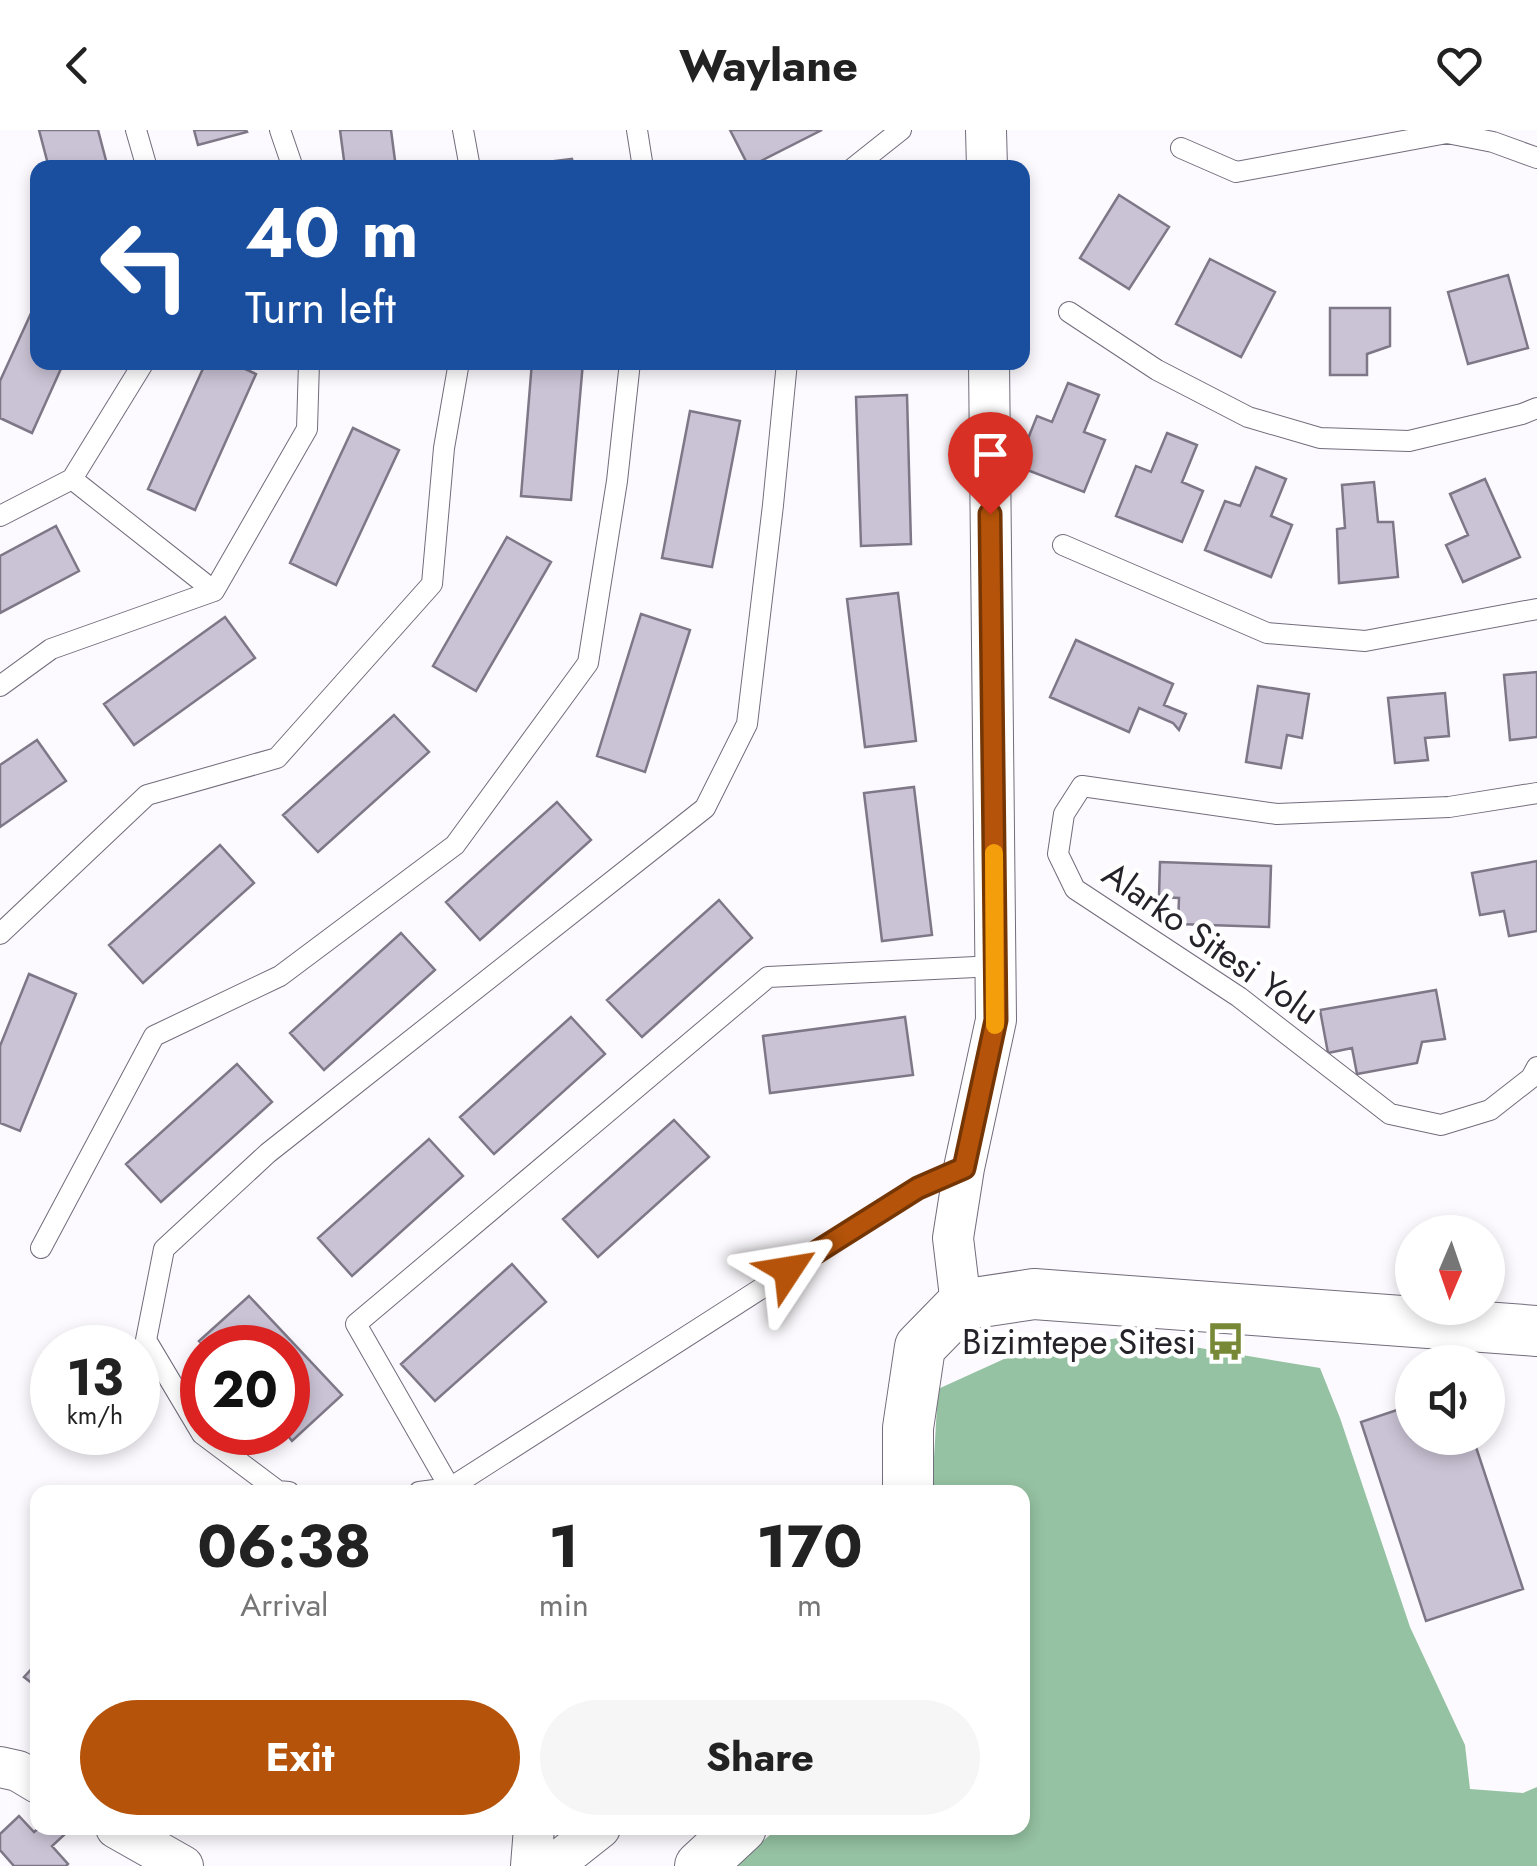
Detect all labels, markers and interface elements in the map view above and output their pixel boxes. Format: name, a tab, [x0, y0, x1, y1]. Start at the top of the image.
text: Waylane	[679, 33, 858, 98]
icon: back	[50, 38, 105, 93]
icon: heart	[1432, 38, 1487, 93]
text: 40 m	[245, 182, 419, 283]
icon: left	[80, 200, 210, 330]
text: Turn left	[245, 275, 396, 340]
pin	[948, 412, 1033, 515]
icon: arrive	[963, 427, 1018, 482]
street label: Alarko Sitesi Yolu	[1092, 850, 1330, 1036]
north arrow	[1395, 1215, 1505, 1325]
map controls	[1395, 1215, 1505, 1455]
position arrow	[736, 1218, 840, 1322]
place label: Bizimtepe Sitesi	[962, 1317, 1196, 1367]
bus stop icon: Bizimtepe Sitesi	[1205, 1321, 1247, 1363]
speed limit sign: 20	[180, 1325, 310, 1455]
text: 13	[67, 1341, 123, 1414]
button: sound	[1395, 1345, 1505, 1455]
text: km/h	[67, 1397, 123, 1433]
text: 06:38	[197, 1503, 371, 1590]
text: 1	[549, 1503, 579, 1590]
text: 170	[756, 1503, 863, 1590]
text: Arrival	[240, 1582, 328, 1628]
text: min	[539, 1582, 589, 1628]
text: m	[797, 1582, 822, 1628]
button: Exit	[80, 1700, 520, 1815]
button: Share	[540, 1700, 980, 1815]

